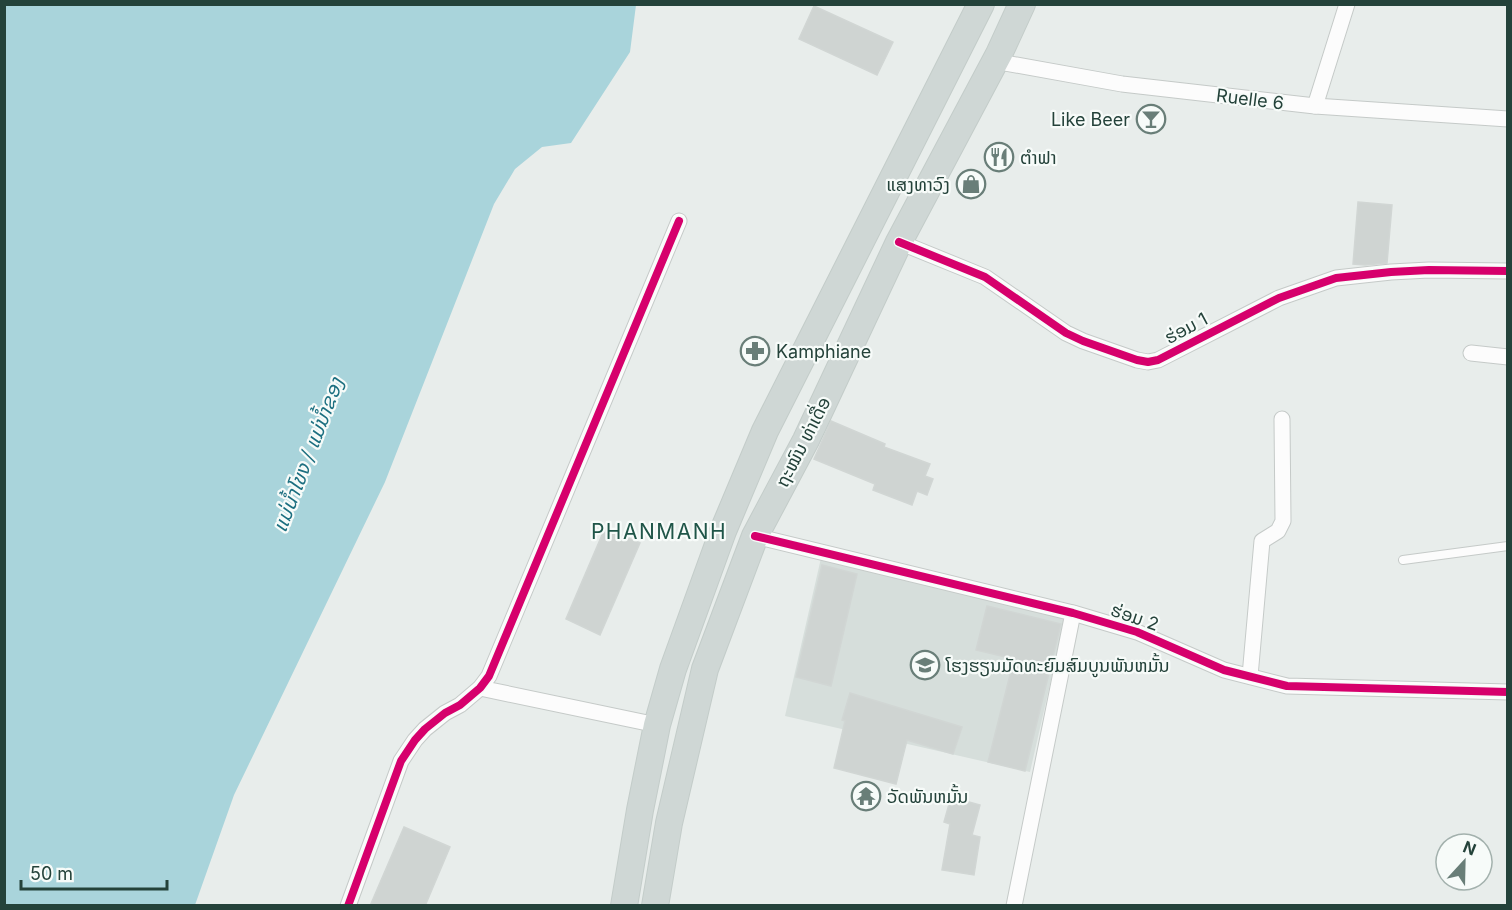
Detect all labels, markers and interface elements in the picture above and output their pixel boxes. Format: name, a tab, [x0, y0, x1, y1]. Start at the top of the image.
street label: Ruelle 6	[1215, 84, 1285, 114]
bar icon: Like Beer	[1135, 103, 1167, 135]
place label: Like Beer	[1051, 109, 1130, 130]
restaurant icon: ຕຳຟາ	[983, 141, 1015, 173]
place label: ຕຳຟາ	[1020, 147, 1057, 168]
shop icon: ແສງທາວົງ	[955, 168, 987, 200]
place label: ແສງທາວົງ	[887, 174, 950, 195]
street label: ຮ່ອມ 1	[1161, 308, 1211, 348]
pharmacy icon: Kamphiane	[739, 335, 771, 367]
place label: Kamphiane	[776, 341, 871, 362]
water label: แม่น้ำโขง / ແມ່ນ້ຳຂອງ	[265, 372, 349, 536]
street label: ຖະໝົນ ທ່າເດື່ອ	[769, 392, 835, 491]
district label: PHANMANH	[591, 519, 727, 544]
street label: ຮ່ອມ 2	[1108, 599, 1162, 635]
school or university icon: ໂຮງຮຽນມັດທະຍົມສົມບູນພັນຫມັ້ນ	[909, 649, 941, 681]
place label: ໂຮງຮຽນມັດທະຍົມສົມບູນພັນຫມັ້ນ	[945, 653, 1170, 678]
temple icon: ວັດພັນຫມັ້ນ	[850, 780, 882, 812]
place label: ວັດພັນຫມັ້ນ	[887, 784, 968, 807]
north arrow	[1434, 832, 1494, 892]
text: N	[1460, 837, 1479, 860]
scale bar	[21, 853, 166, 891]
text: 50 m	[30, 863, 73, 884]

